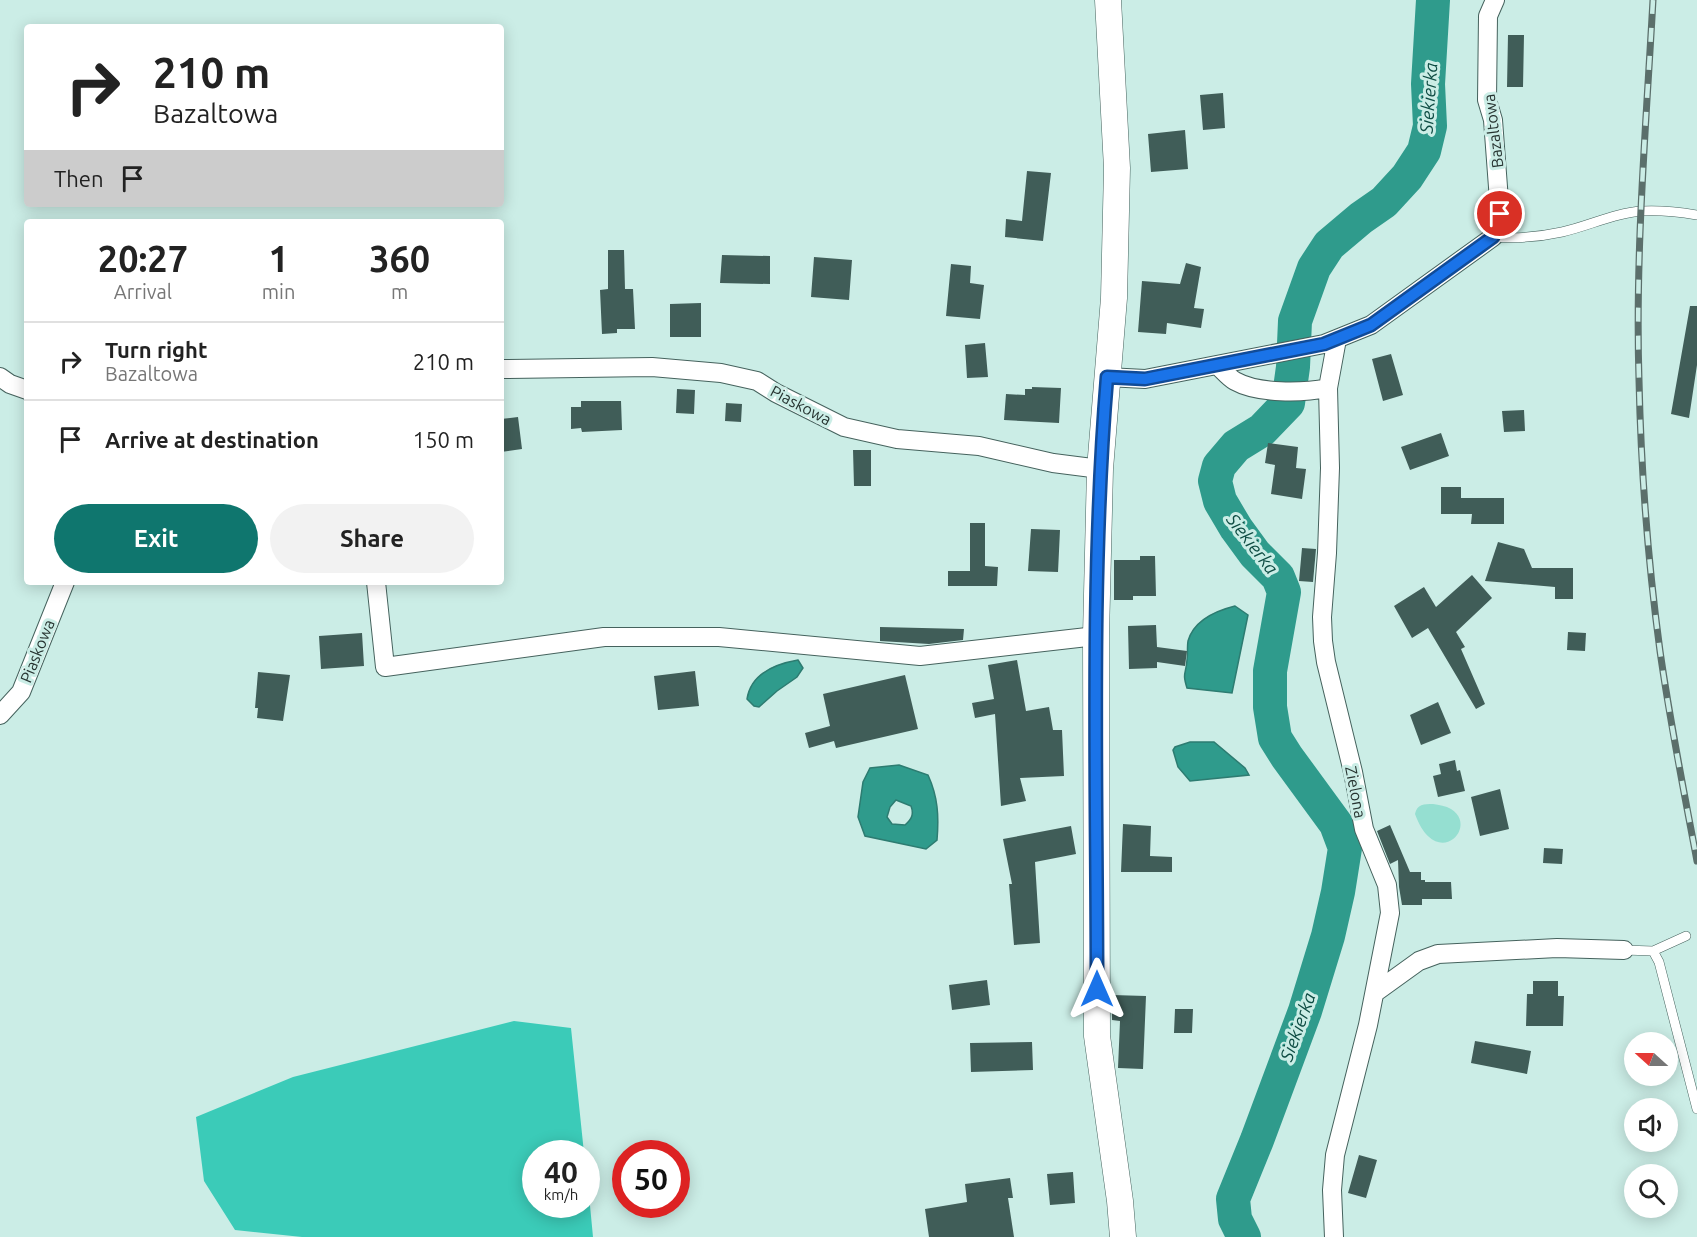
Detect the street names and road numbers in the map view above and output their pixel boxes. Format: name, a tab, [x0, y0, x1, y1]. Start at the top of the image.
street label: Bazaltowa	[1480, 93, 1506, 169]
street label: Piaskowa	[767, 381, 835, 429]
street label: Piaskowa	[16, 617, 58, 685]
street label: Zielona	[1342, 764, 1370, 820]

